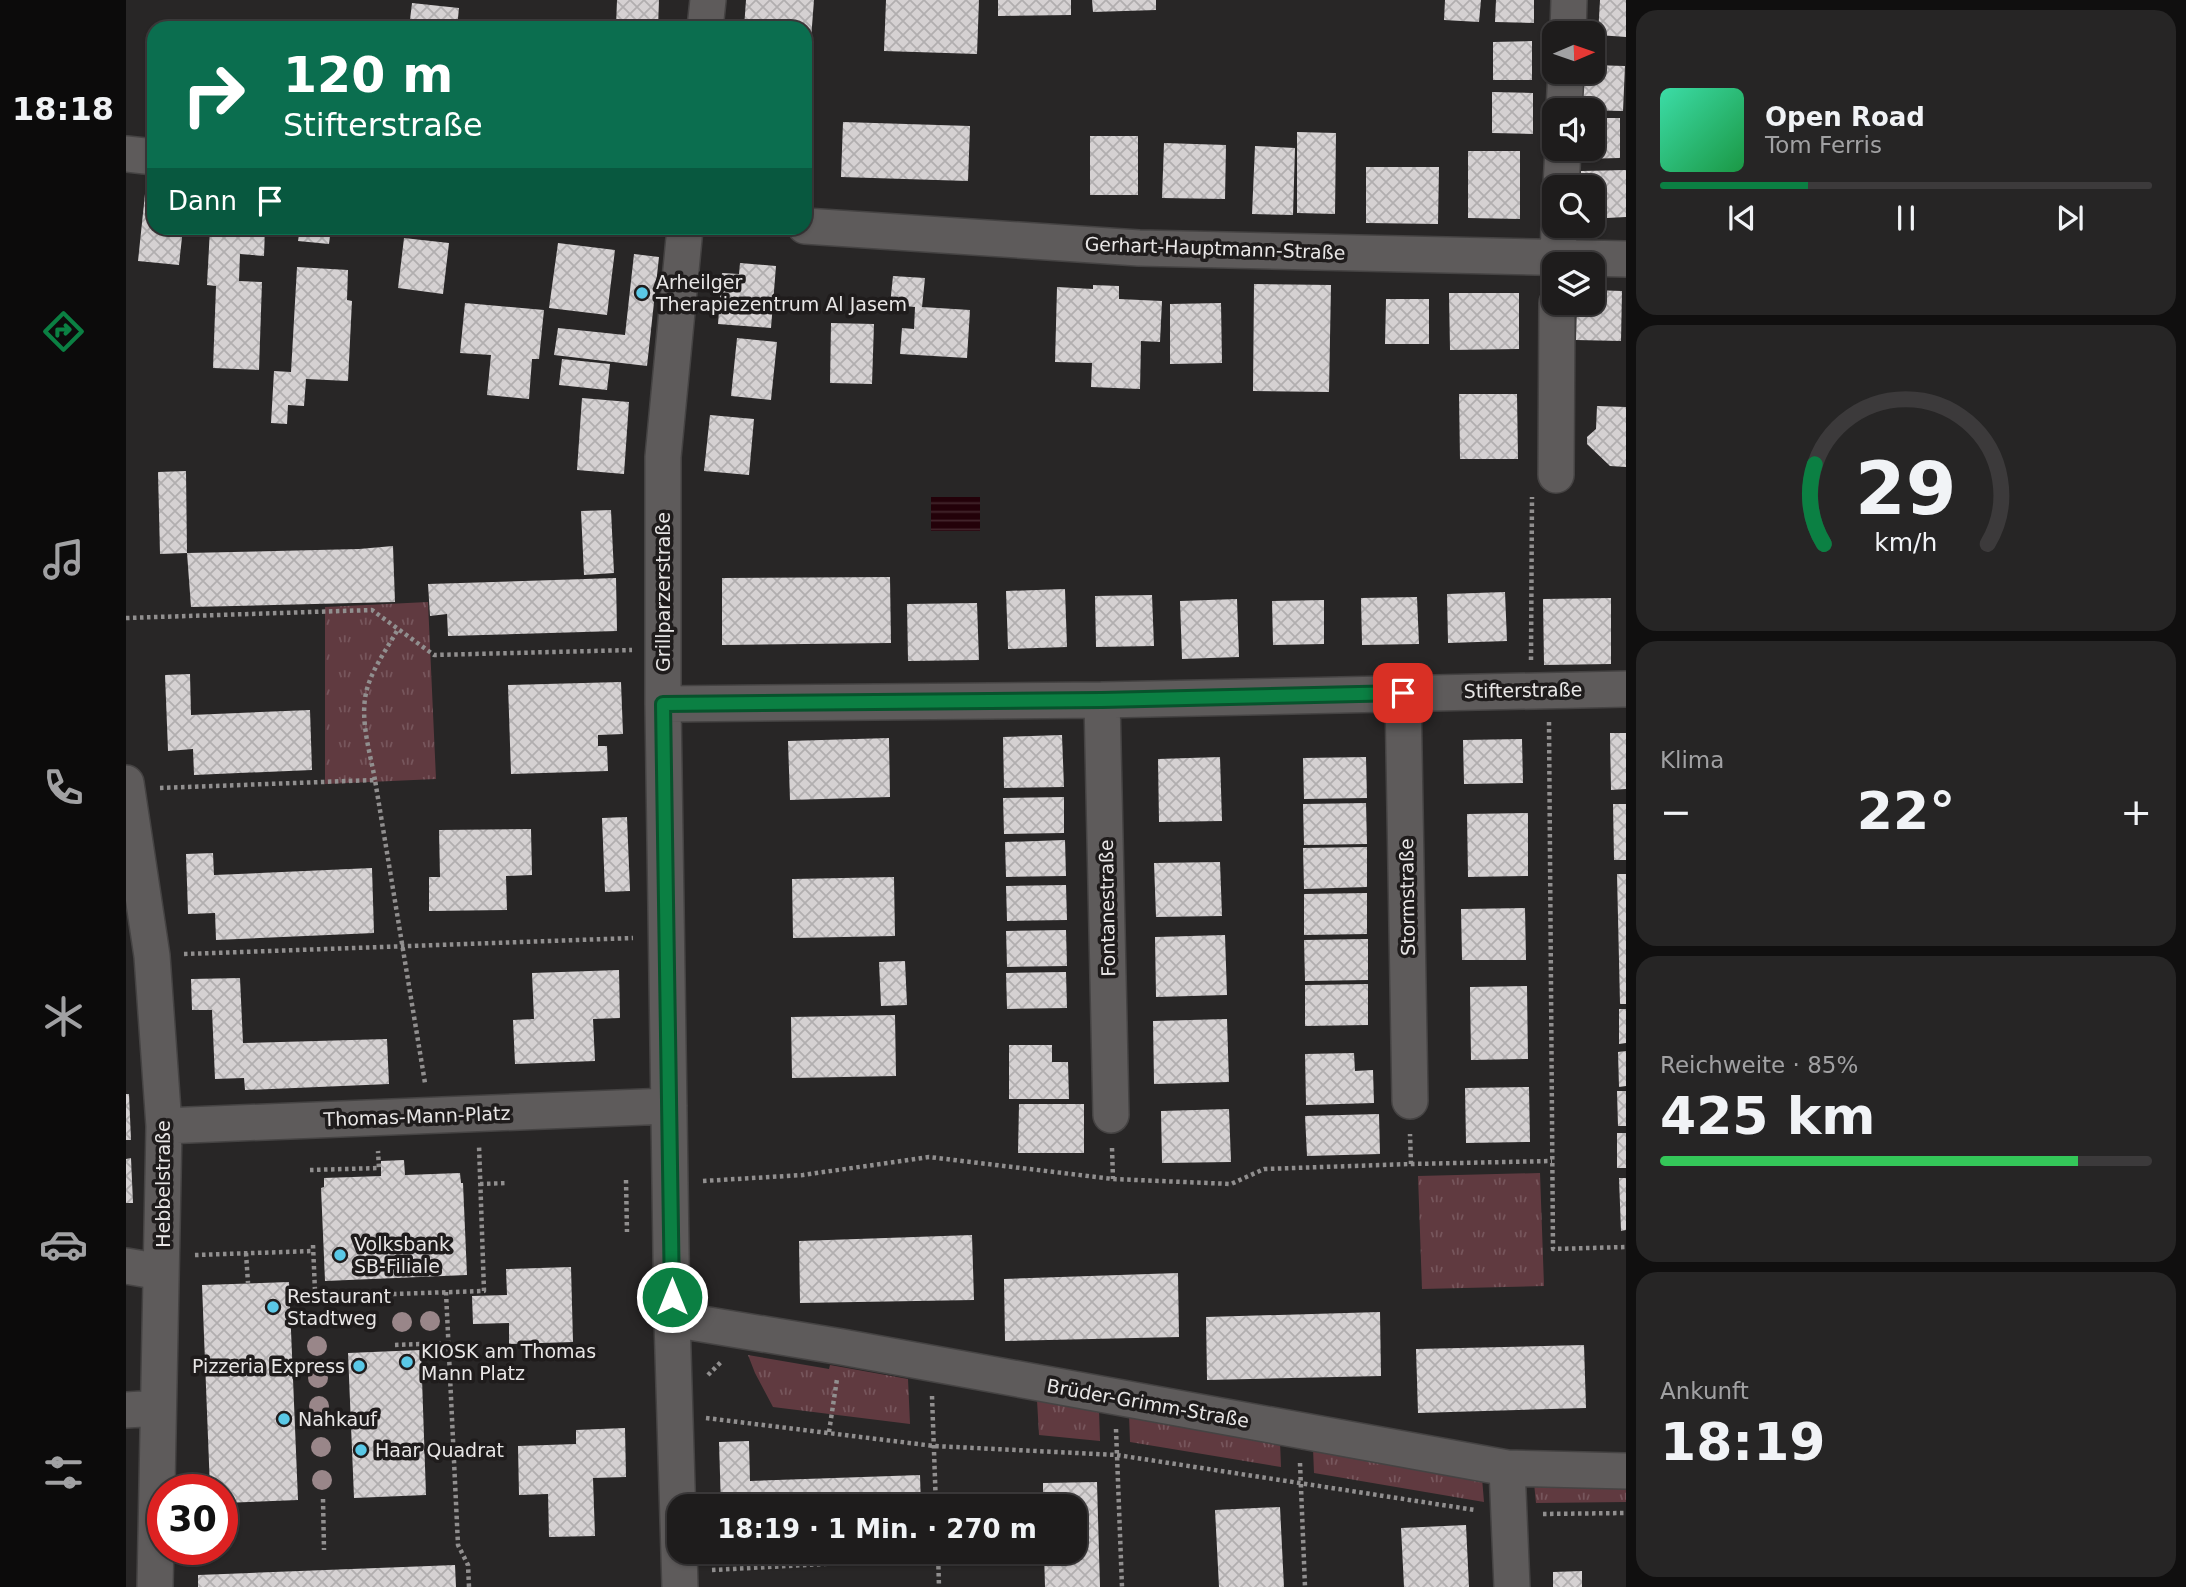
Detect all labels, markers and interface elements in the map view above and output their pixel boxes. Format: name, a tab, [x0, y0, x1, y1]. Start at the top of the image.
north arrow	[1542, 21, 1605, 84]
map controls	[1542, 21, 1605, 315]
text: 120 m	[283, 47, 453, 104]
icon: right	[168, 49, 259, 140]
text: 18:18	[12, 90, 114, 128]
button: sound	[1542, 98, 1605, 161]
text: Open Road	[1765, 102, 1925, 132]
text: Stifterstraße	[283, 106, 483, 144]
text: Tom Ferris	[1765, 132, 1882, 158]
button: search	[1542, 175, 1605, 238]
icon: arrive	[251, 182, 289, 220]
text: Dann	[168, 186, 237, 216]
icon: previous	[1723, 199, 1761, 237]
icon: pause	[1887, 199, 1925, 237]
icon: next	[2051, 199, 2089, 237]
street label: Gerhart-Hauptmann-Straße	[1084, 232, 1346, 264]
button: layers	[1542, 252, 1605, 315]
place label: Arheilger Therapiezentrum Al Jasem	[655, 271, 907, 315]
marker: Arheilger Therapiezentrum Al Jasem	[634, 285, 650, 301]
icon: directions	[39, 307, 88, 356]
text: 29	[1855, 447, 1957, 532]
street label: Grillparzerstraße	[652, 512, 674, 672]
text: km/h	[1874, 528, 1938, 557]
icon: music	[39, 535, 88, 584]
pin	[1373, 663, 1433, 723]
icon: arrive	[1384, 674, 1422, 712]
street label: Stifterstraße	[1464, 678, 1582, 702]
text: Klima	[1660, 747, 1724, 773]
icon: phone	[39, 763, 88, 812]
text: 22°	[1857, 781, 1955, 841]
text: −	[1660, 790, 1692, 834]
text: +	[2120, 790, 2152, 834]
street label: Stormstraße	[1395, 838, 1419, 956]
street label: Fontanestraße	[1095, 839, 1119, 977]
icon: climate	[39, 992, 88, 1041]
text: Reichweite · 85%	[1660, 1052, 1858, 1078]
text: 425 km	[1660, 1086, 1875, 1146]
street label: Thomas-Mann-Platz	[322, 1102, 511, 1130]
street label: Hebbelstraße	[152, 1120, 174, 1248]
icon: car	[39, 1220, 88, 1269]
place label: Volksbank SB-Filiale	[354, 1233, 450, 1277]
marker: Volksbank SB-Filiale	[332, 1247, 348, 1263]
position arrow	[635, 1260, 709, 1334]
place label: Restaurant Stadtweg	[287, 1285, 391, 1329]
marker: Restaurant Stadtweg	[265, 1299, 281, 1315]
place label: KIOSK am Thomas Mann Platz	[421, 1340, 596, 1384]
marker: KIOSK am Thomas Mann Platz	[399, 1354, 415, 1370]
place label: Pizzeria Express	[192, 1355, 345, 1377]
marker: Pizzeria Express	[351, 1358, 367, 1374]
street label: Brüder-Grimm-Straße	[1045, 1374, 1251, 1432]
text: Ankunft	[1660, 1378, 1749, 1404]
place label: Nahkauf	[298, 1408, 378, 1430]
marker: Nahkauf	[276, 1411, 292, 1427]
text: 18:19	[1660, 1412, 1826, 1472]
place label: Haar Quadrat	[375, 1439, 504, 1461]
marker: Haar Quadrat	[353, 1442, 369, 1458]
icon: filters	[39, 1448, 88, 1497]
speed limit sign: 30	[147, 1474, 238, 1565]
text: 18:19 · 1 Min. · 270 m	[717, 1514, 1037, 1544]

